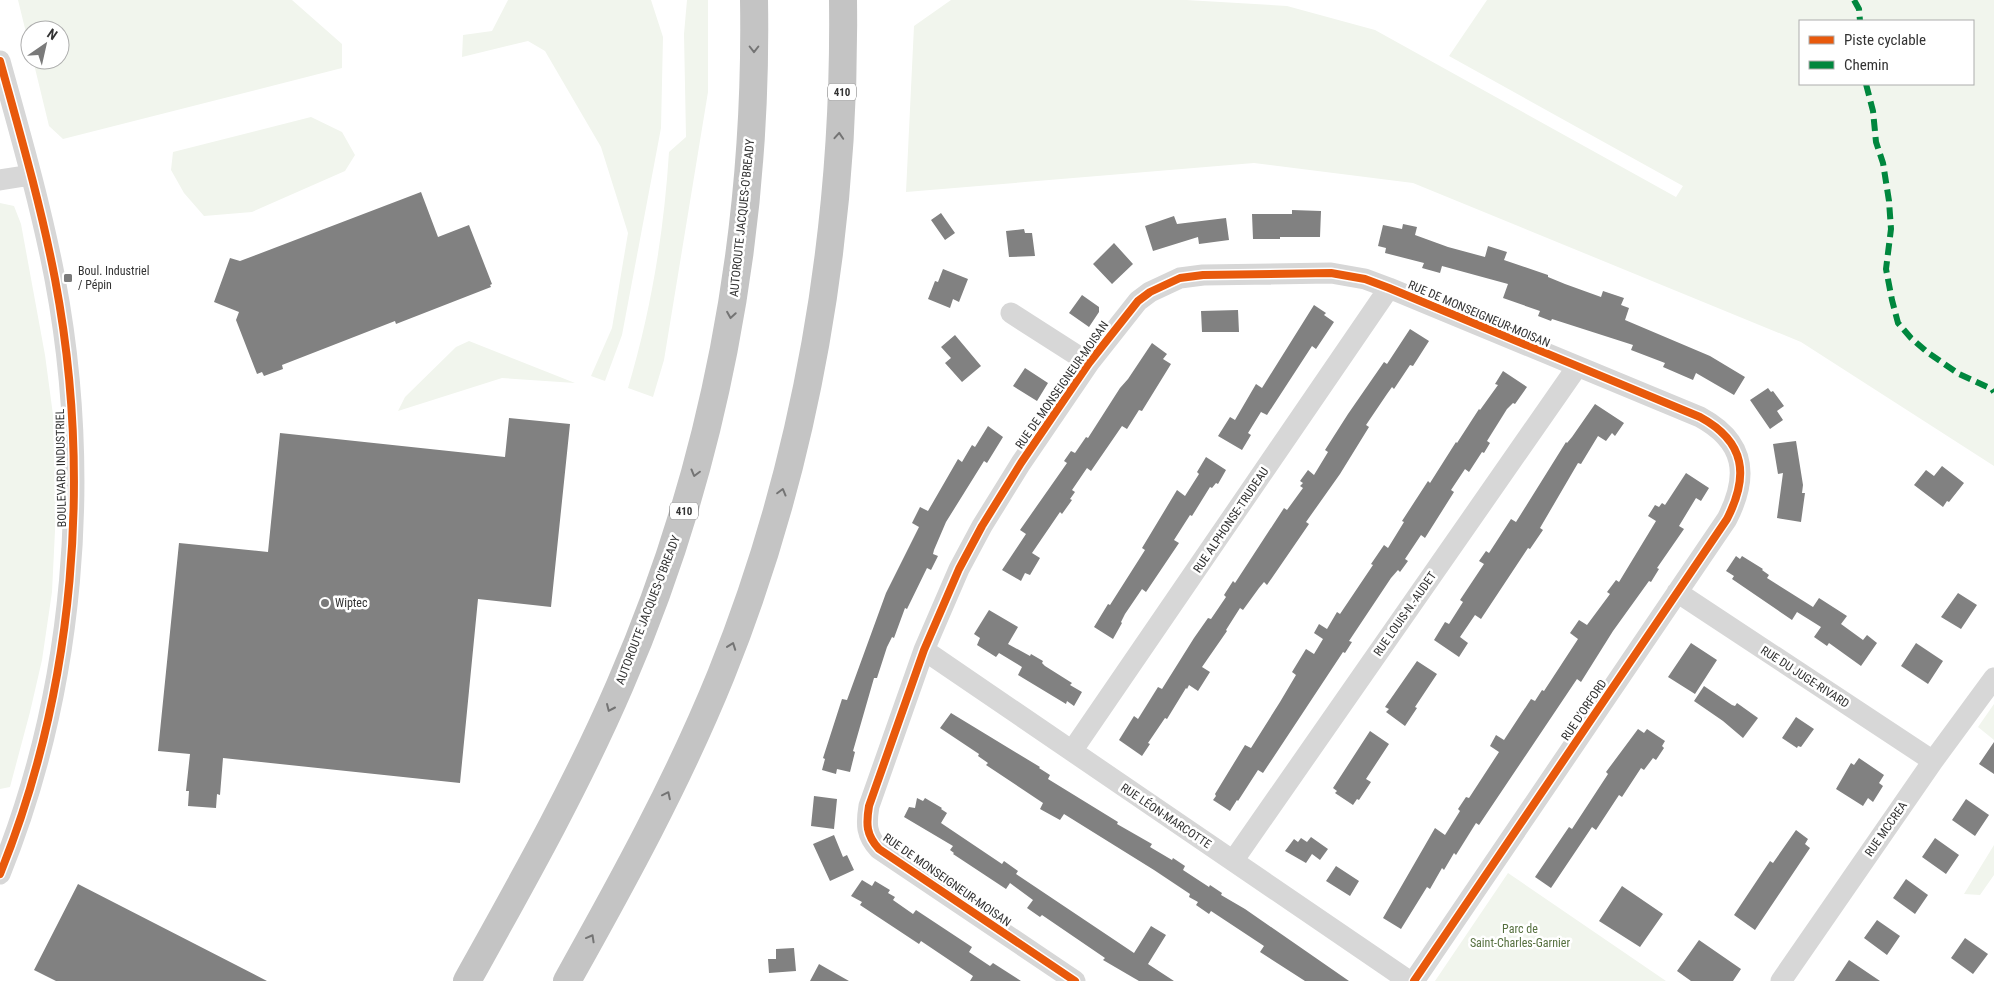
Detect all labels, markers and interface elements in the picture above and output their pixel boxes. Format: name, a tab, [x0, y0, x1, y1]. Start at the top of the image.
north arrow	[20, 20, 70, 70]
legend	[1799, 20, 1974, 85]
text: N	[44, 25, 60, 43]
text: Piste cyclable	[1844, 31, 1926, 49]
one-way arrow	[749, 45, 759, 53]
text: Chemin	[1844, 56, 1889, 74]
road number: 410	[828, 84, 856, 100]
one-way arrow	[833, 132, 844, 140]
street label: AUTOROUTE JACQUES-O'BREADY	[727, 138, 757, 298]
place label: Boul. Industriel / Pépin	[78, 264, 149, 292]
marker: Boul. Industriel / Pépin	[62, 272, 74, 284]
street label: RUE DE MONSEIGNEUR-MOISAN	[1406, 278, 1552, 350]
one-way arrow	[726, 311, 736, 319]
street label: RUE DE MONSEIGNEUR-MOISAN	[1012, 318, 1112, 452]
street label: BOULEVARD INDUSTRIEL	[53, 408, 69, 528]
street label: RUE ALPHONSE-TRUDEAU	[1191, 464, 1272, 575]
one-way arrow	[690, 469, 701, 478]
one-way arrow	[777, 488, 787, 496]
road number: 410	[670, 502, 698, 520]
street label: AUTOROUTE JACQUES-O'BREADY	[613, 533, 683, 687]
street label: RUE LOUIS-N.-AUDET	[1371, 569, 1439, 659]
place label: Wiptec	[335, 596, 368, 610]
marker: Wiptec	[319, 597, 331, 609]
one-way arrow	[726, 642, 736, 651]
street label: RUE DU JUGE-RIVARD	[1758, 643, 1852, 711]
street label: RUE D'ORFORD	[1558, 677, 1610, 743]
one-way arrow	[606, 703, 616, 712]
street label: RUE LÉON-MARCOTTE	[1118, 780, 1214, 851]
one-way arrow	[661, 791, 671, 800]
street label: RUE MCCREA	[1862, 799, 1910, 859]
street label: RUE DE MONSEIGNEUR-MOISAN	[880, 830, 1014, 930]
park label: Parc de Saint-Charles-Garnier	[1470, 922, 1570, 950]
one-way arrow	[585, 935, 595, 944]

